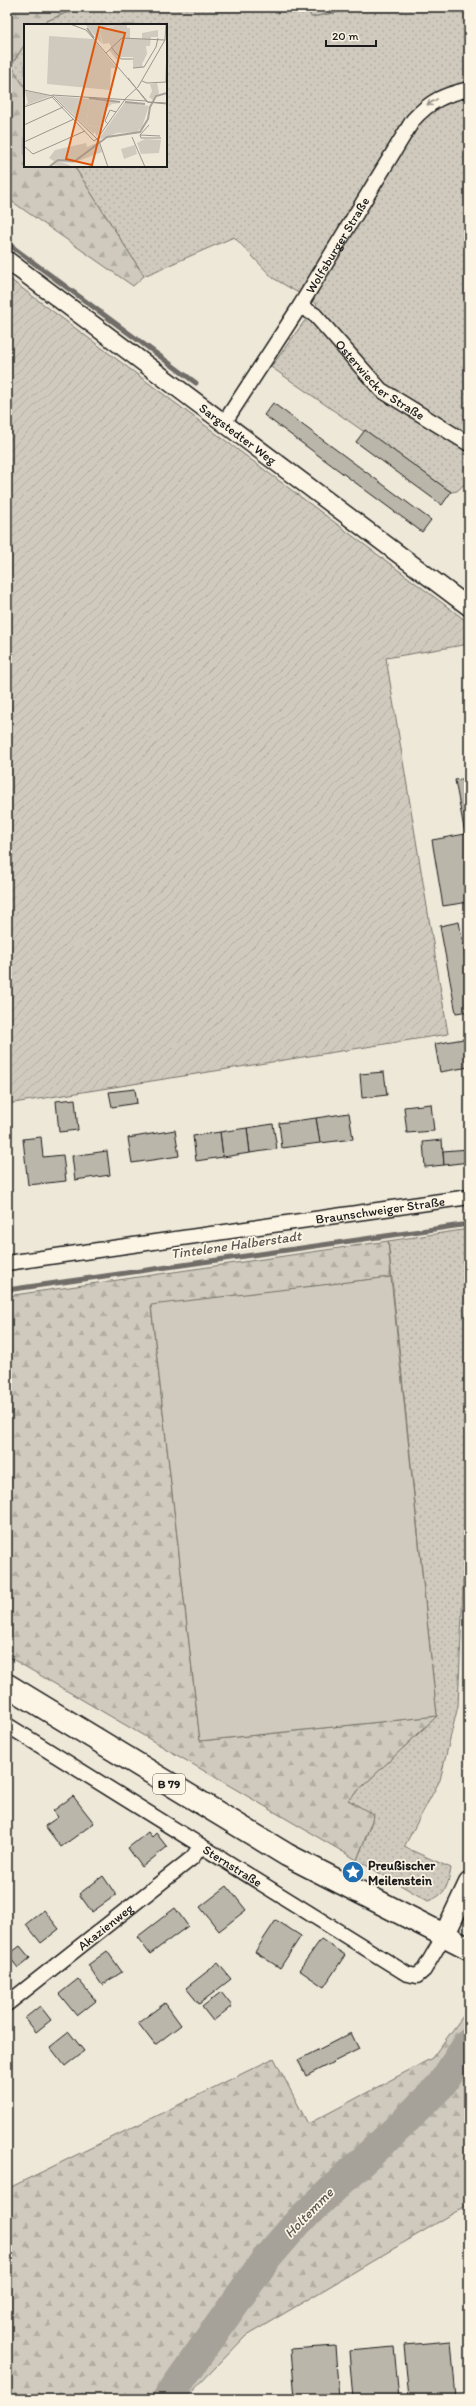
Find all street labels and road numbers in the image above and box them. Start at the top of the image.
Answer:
street label: Wolfsburger Straße [302,194,372,296]
street label: Osterwiecker Straße [333,336,428,423]
street label: Sargstedter Weg [197,400,280,468]
street label: Braunschweiger Straße [315,1193,446,1226]
road number: B 79 [153,1774,185,1794]
street label: Sternstraße [200,1841,265,1890]
street label: Akazienweg [74,1900,136,1953]

